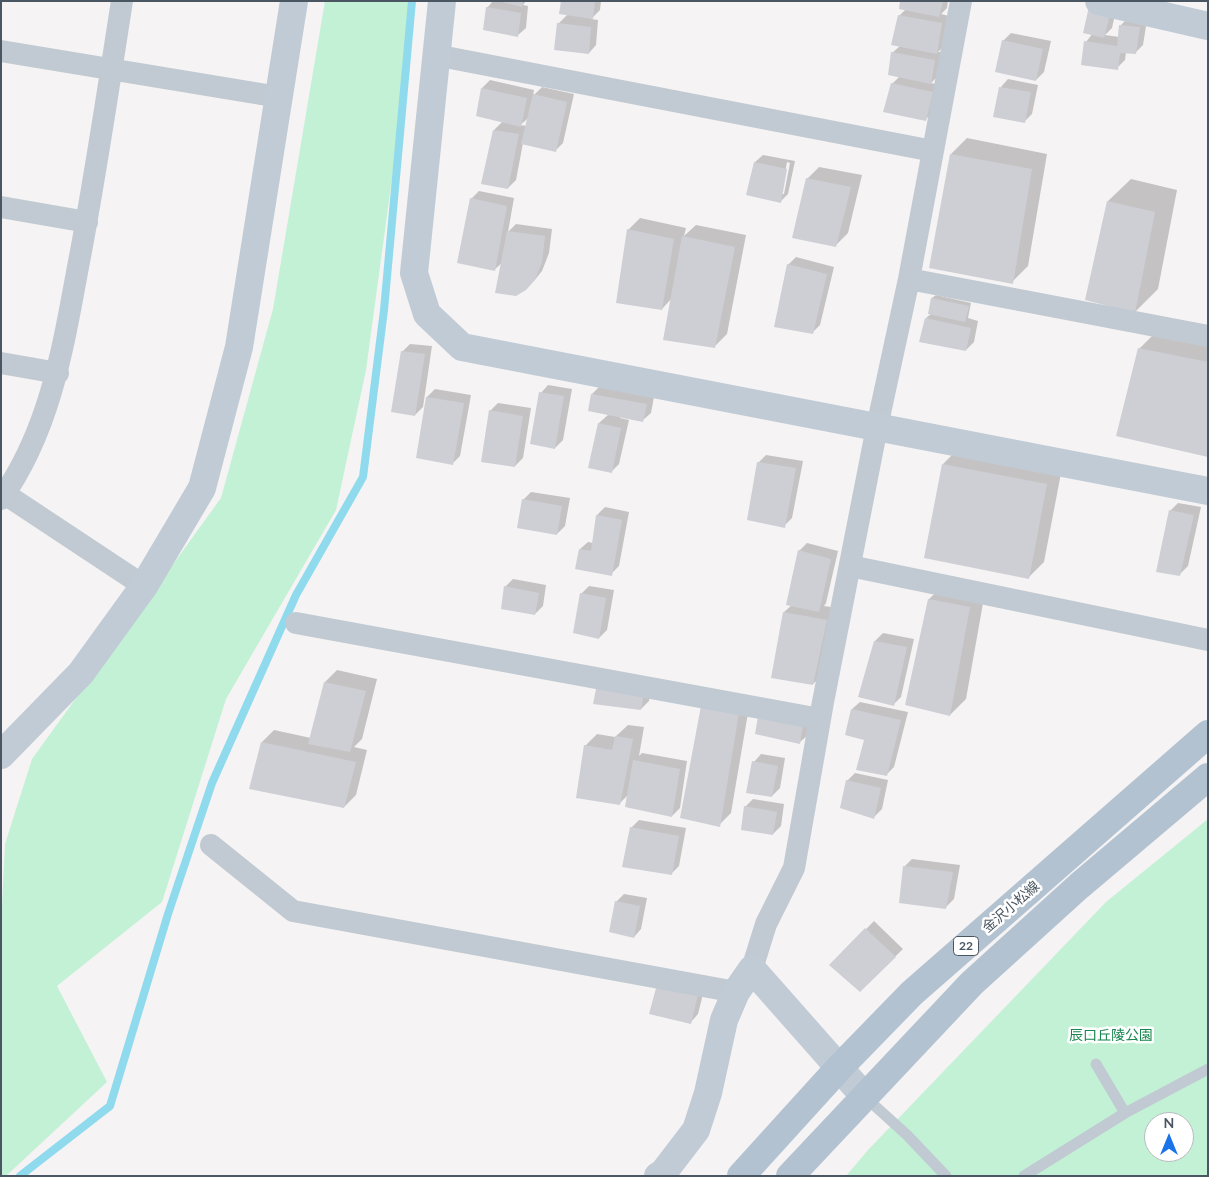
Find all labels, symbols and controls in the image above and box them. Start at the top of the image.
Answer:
street label: 金沢小松線 [979,878,1043,936]
road number: 22 [954,936,978,956]
park label: 辰口丘陵公園 [1069,1027,1153,1043]
north arrow [1144,1112,1194,1162]
text: N [1164,1114,1174,1131]

